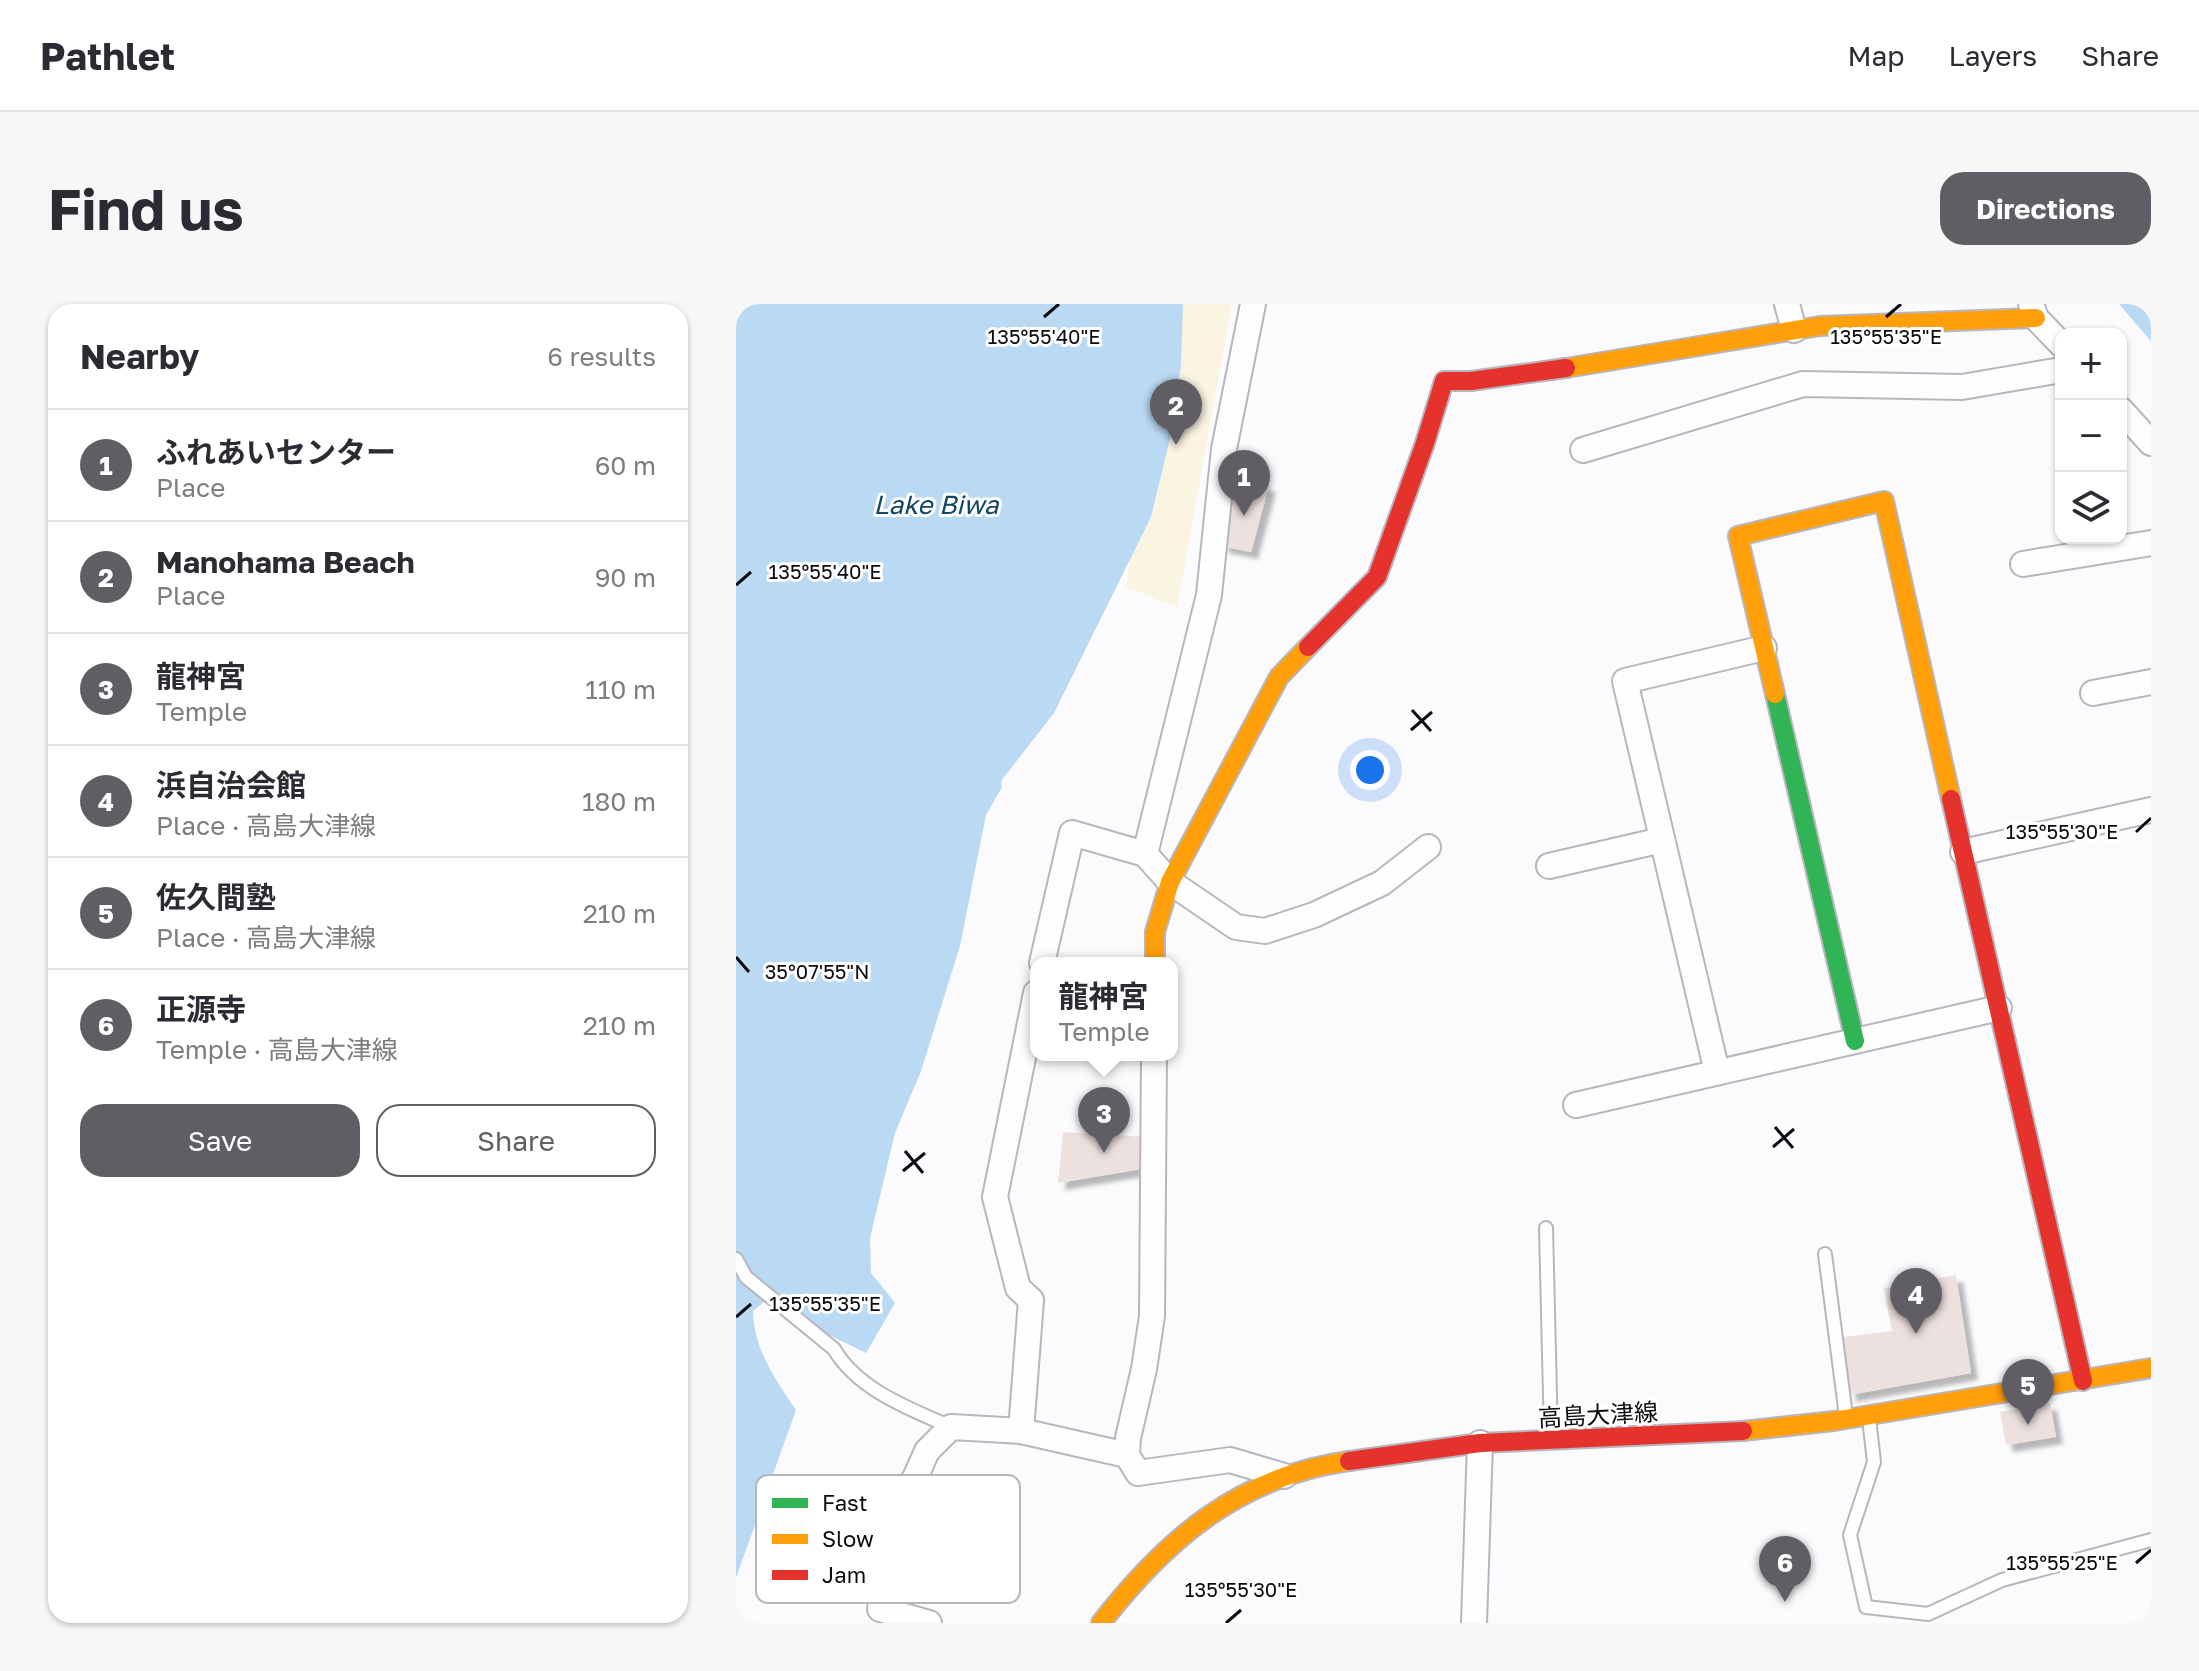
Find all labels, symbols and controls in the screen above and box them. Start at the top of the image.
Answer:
text: Pathlet [40,33,175,78]
text: Map [1847,39,1905,72]
text: Layers [1949,39,2037,72]
text: Share [2081,39,2159,72]
button: Directions [1940,172,2151,245]
text: Find us [48,175,244,242]
text: 135°55'40"E [988,324,1101,348]
text: 135°55'35"E [1830,324,1942,348]
map controls [2055,328,2127,544]
button: + [2055,328,2127,400]
text: Nearby [80,336,200,376]
text: 6 results [547,341,656,372]
pin: 2 [1150,379,1202,445]
button: − [2055,400,2127,472]
text: ふれあいセンター [156,434,396,470]
text: 1 [99,450,113,481]
text: 60 m [595,450,656,481]
pin: 1 [1218,450,1270,516]
text: Place [156,472,225,503]
button: layers [2055,472,2127,544]
water label: Lake Biwa [873,489,1000,520]
text: Manohama Beach [156,544,415,580]
text: 135°55'40"E [769,559,882,583]
text: 2 [98,562,114,593]
text: 90 m [595,562,656,593]
text: Place [156,580,225,611]
text: 龍神宮 [156,658,246,694]
text: 3 [98,674,114,705]
text: 110 m [585,674,656,705]
text: Temple [156,696,247,727]
your location [1350,750,1390,790]
text: 浜自治会館 [156,767,306,803]
text: 4 [98,786,114,817]
text: 180 m [582,786,656,817]
text: Place · 高島大津線 [156,810,376,841]
text: 135°55'30"E [2006,819,2118,843]
text: 佐久間塾 [156,879,276,915]
text: 5 [98,898,114,929]
text: 210 m [583,898,656,929]
text: Place · 高島大津線 [156,922,376,953]
popup [1030,957,1178,1061]
text: 35°07'55"N [765,959,869,983]
text: 龍神宮 [1058,978,1148,1014]
text: 正源寺 [156,991,246,1027]
text: 6 [98,1010,114,1041]
text: 210 m [583,1010,656,1041]
text: Temple [1058,1016,1150,1047]
text: Temple · 高島大津線 [156,1034,398,1065]
pin: 3 [1078,1087,1130,1153]
button: Save [80,1104,360,1177]
button: Share [376,1104,656,1177]
pin: 4 [1890,1268,1942,1334]
text: 135°55'35"E [769,1291,881,1315]
pin: 5 [2002,1359,2054,1425]
street label: 高島大津線 [1537,1396,1659,1432]
legend [756,1475,1020,1603]
text: Fast [822,1489,868,1516]
text: Slow [822,1525,874,1552]
pin: 6 [1759,1536,1811,1602]
text: 135°55'25"E [2006,1550,2118,1574]
text: Jam [822,1561,866,1588]
text: 135°55'30"E [1185,1577,1297,1601]

